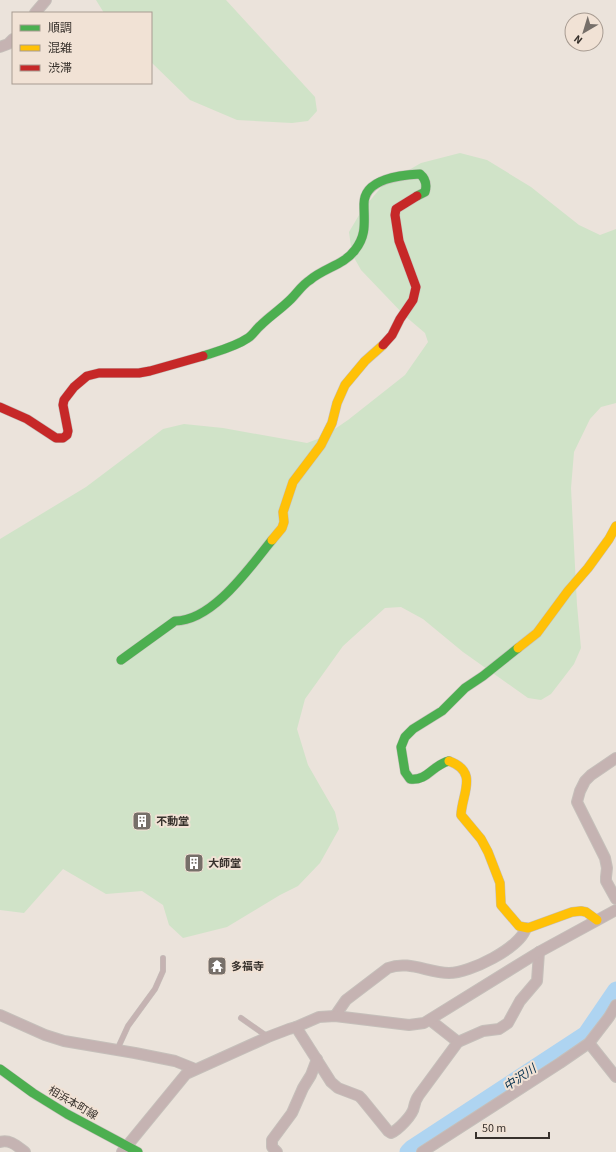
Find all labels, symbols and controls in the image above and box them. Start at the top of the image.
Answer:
legend [12,12,152,84]
north arrow [564,12,604,52]
text: 順調 [48,20,72,37]
text: N [571,31,586,48]
text: 混雑 [48,40,72,57]
text: 渋滞 [48,60,72,77]
building icon: 不動堂 [131,810,153,832]
place label: 不動堂 [156,814,189,829]
building icon: 大師堂 [183,852,205,874]
place label: 大師堂 [208,856,241,871]
temple icon: 多福寺 [206,955,228,977]
place label: 多福寺 [231,959,264,974]
water label: 中沢川 [500,1060,541,1095]
street label: 相浜本町線 [45,1083,101,1123]
scale bar [476,1114,549,1140]
text: 50 m [482,1120,506,1137]

